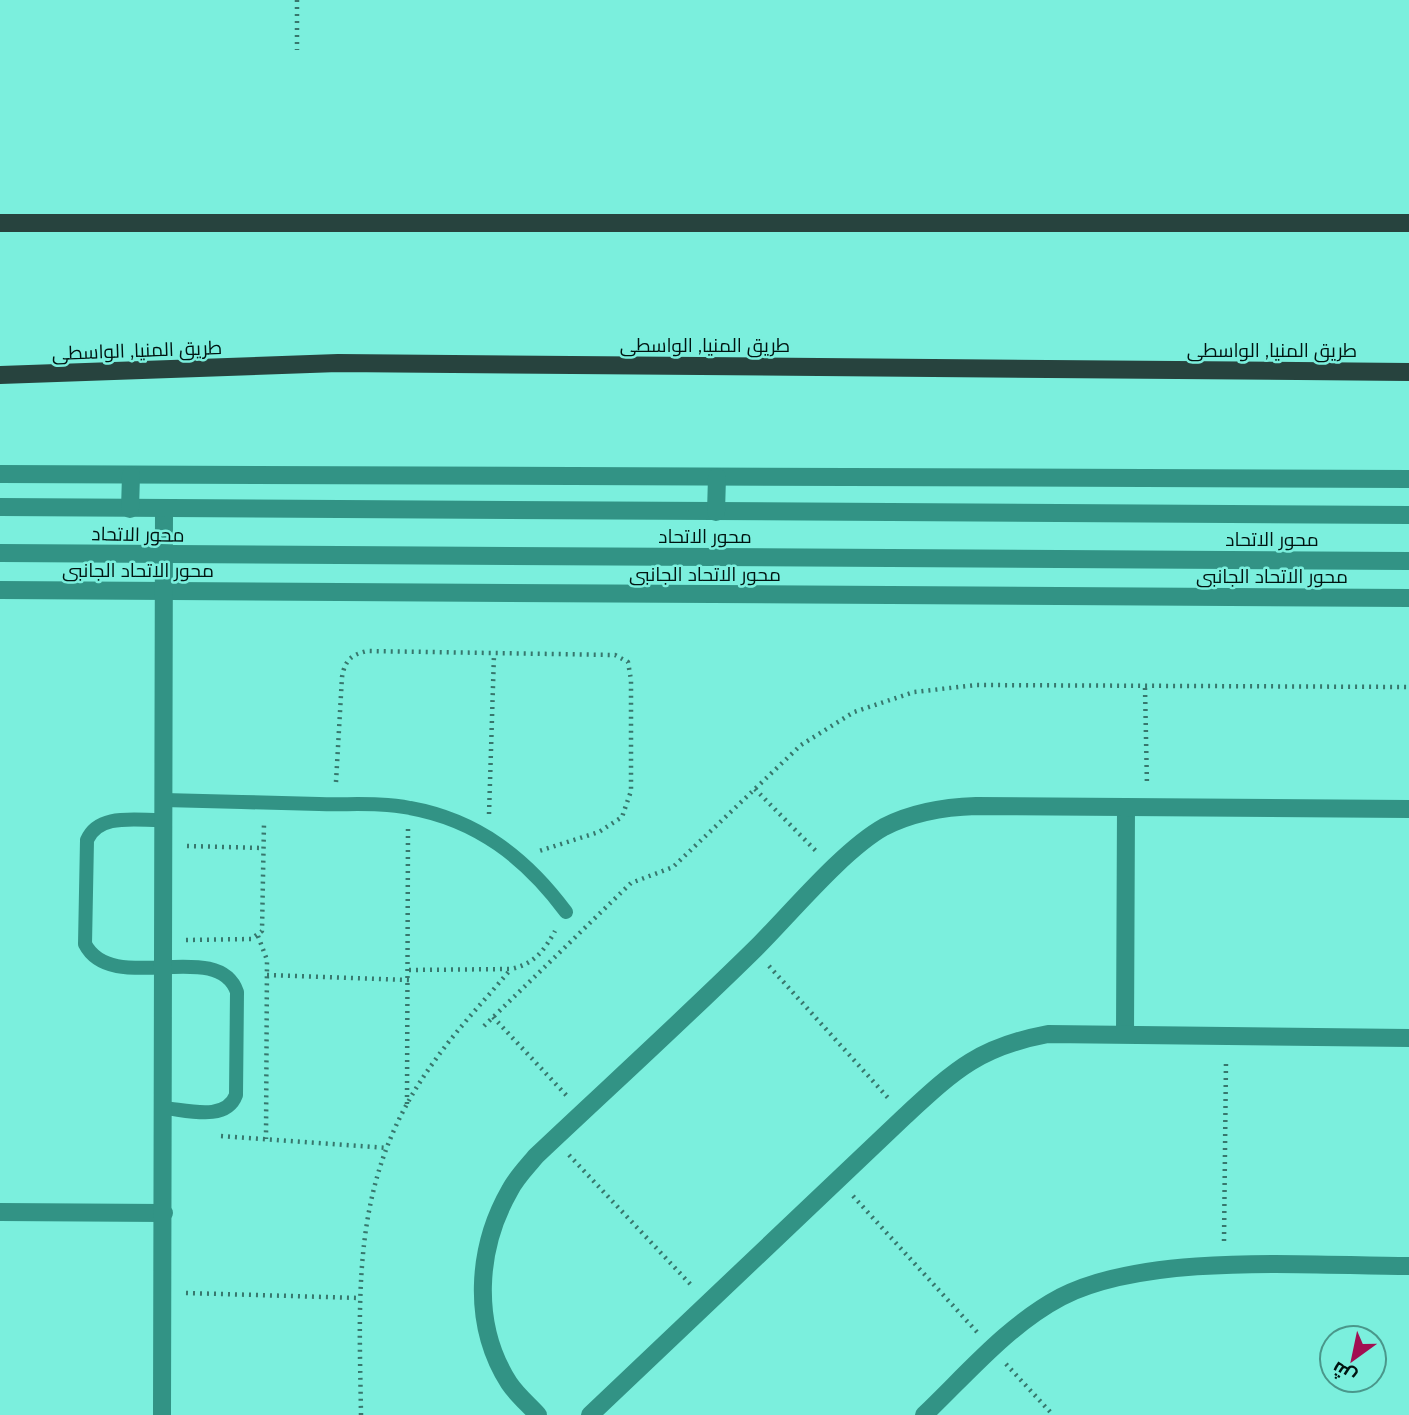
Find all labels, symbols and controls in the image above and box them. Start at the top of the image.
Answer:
street label: طريق المنيا, الواسطى [620,334,790,358]
street label: طريق المنيا, الواسطى [51,336,223,366]
street label: طريق المنيا, الواسطى [1187,339,1357,363]
street label: محور الاتحاد [91,522,185,547]
street label: محور الاتحاد [658,525,752,548]
street label: محور الاتحاد [1225,528,1319,551]
street label: محور الاتحاد الجانبى [62,559,214,582]
street label: محور الاتحاد الجانبى [629,563,781,586]
street label: محور الاتحاد الجانبى [1196,565,1348,588]
north arrow [1318,1324,1388,1394]
text: ش [1328,1357,1361,1389]

